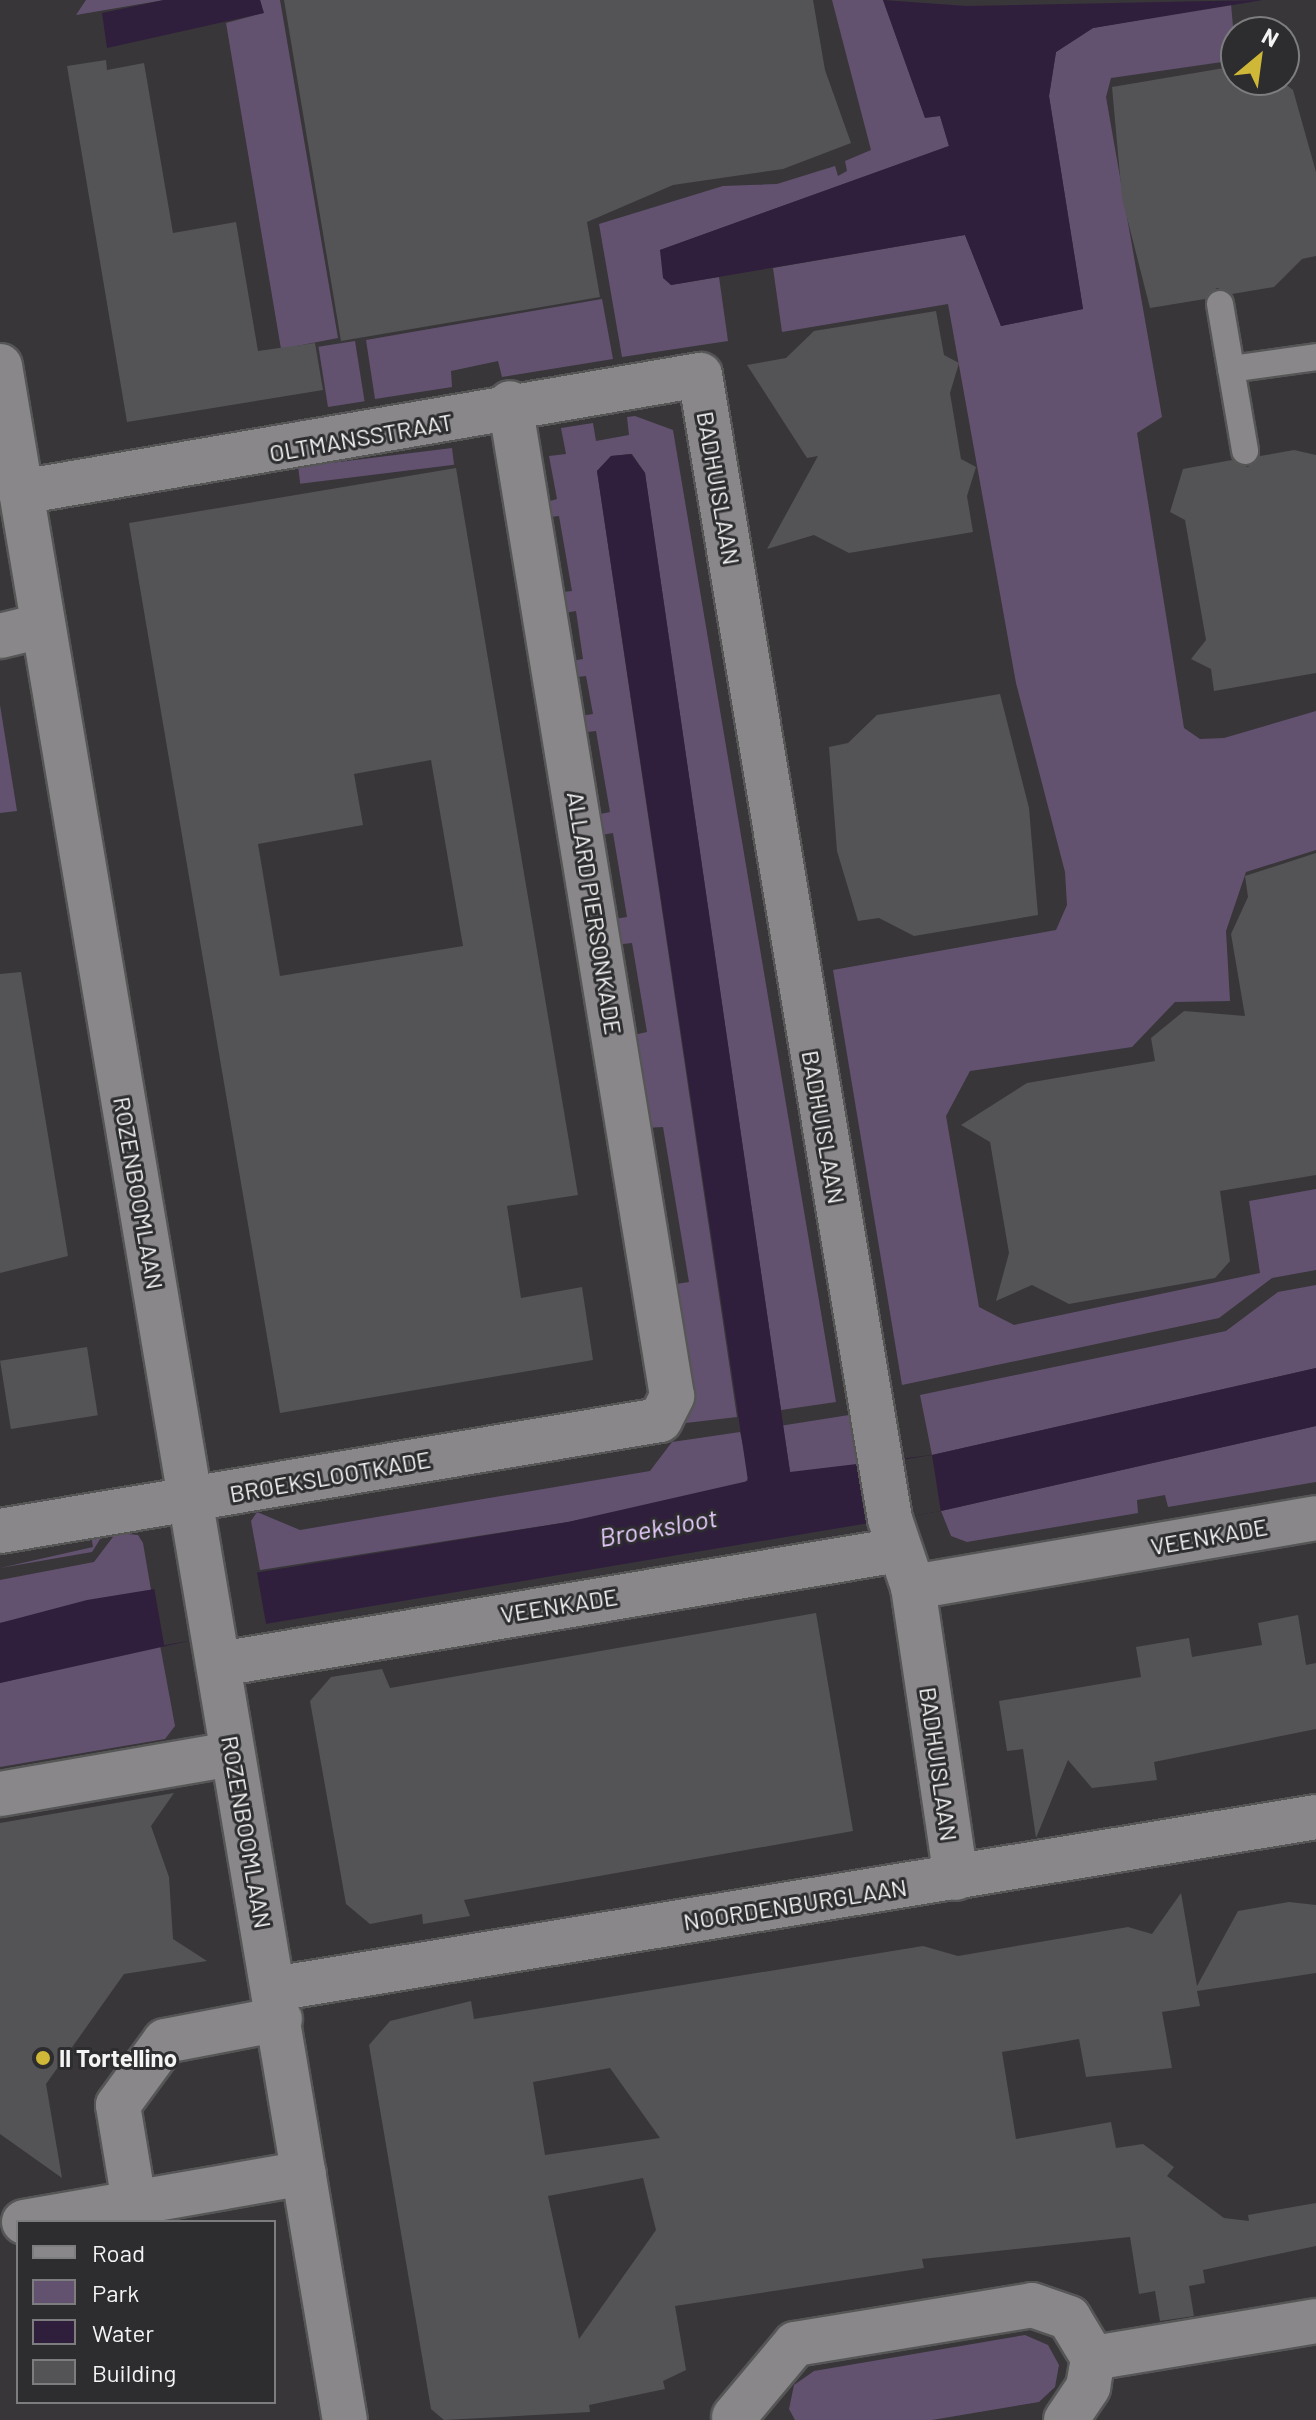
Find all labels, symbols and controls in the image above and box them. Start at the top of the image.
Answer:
north arrow [1220,16,1300,96]
text: N [1258,22,1283,52]
street label: OLTMANSSTRAAT [267,407,455,467]
street label: BADHUISLAAN [691,409,747,567]
street label: ALLARD PIERSONKADE [562,789,628,1037]
street label: BADHUISLAAN [796,1048,852,1206]
street label: ROZENBOOMLAAN [108,1094,170,1292]
street label: BROEKSLOOTKADE [227,1444,433,1508]
water label: Broeksloot [597,1501,719,1553]
street label: VEENKADE [1148,1512,1270,1560]
street label: VEENKADE [498,1582,620,1628]
street label: BADHUISLAAN [914,1685,964,1843]
street label: ROZENBOOMLAAN [216,1733,278,1931]
street label: NOORDENBURGLAAN [681,1872,909,1936]
place label: Il Tortellino [59,2044,177,2072]
marker: Il Tortellino [34,2049,52,2067]
legend [16,2220,276,2404]
text: Road [92,2238,145,2267]
text: Park [92,2278,139,2307]
text: Water [92,2318,154,2347]
text: Building [92,2358,176,2387]

